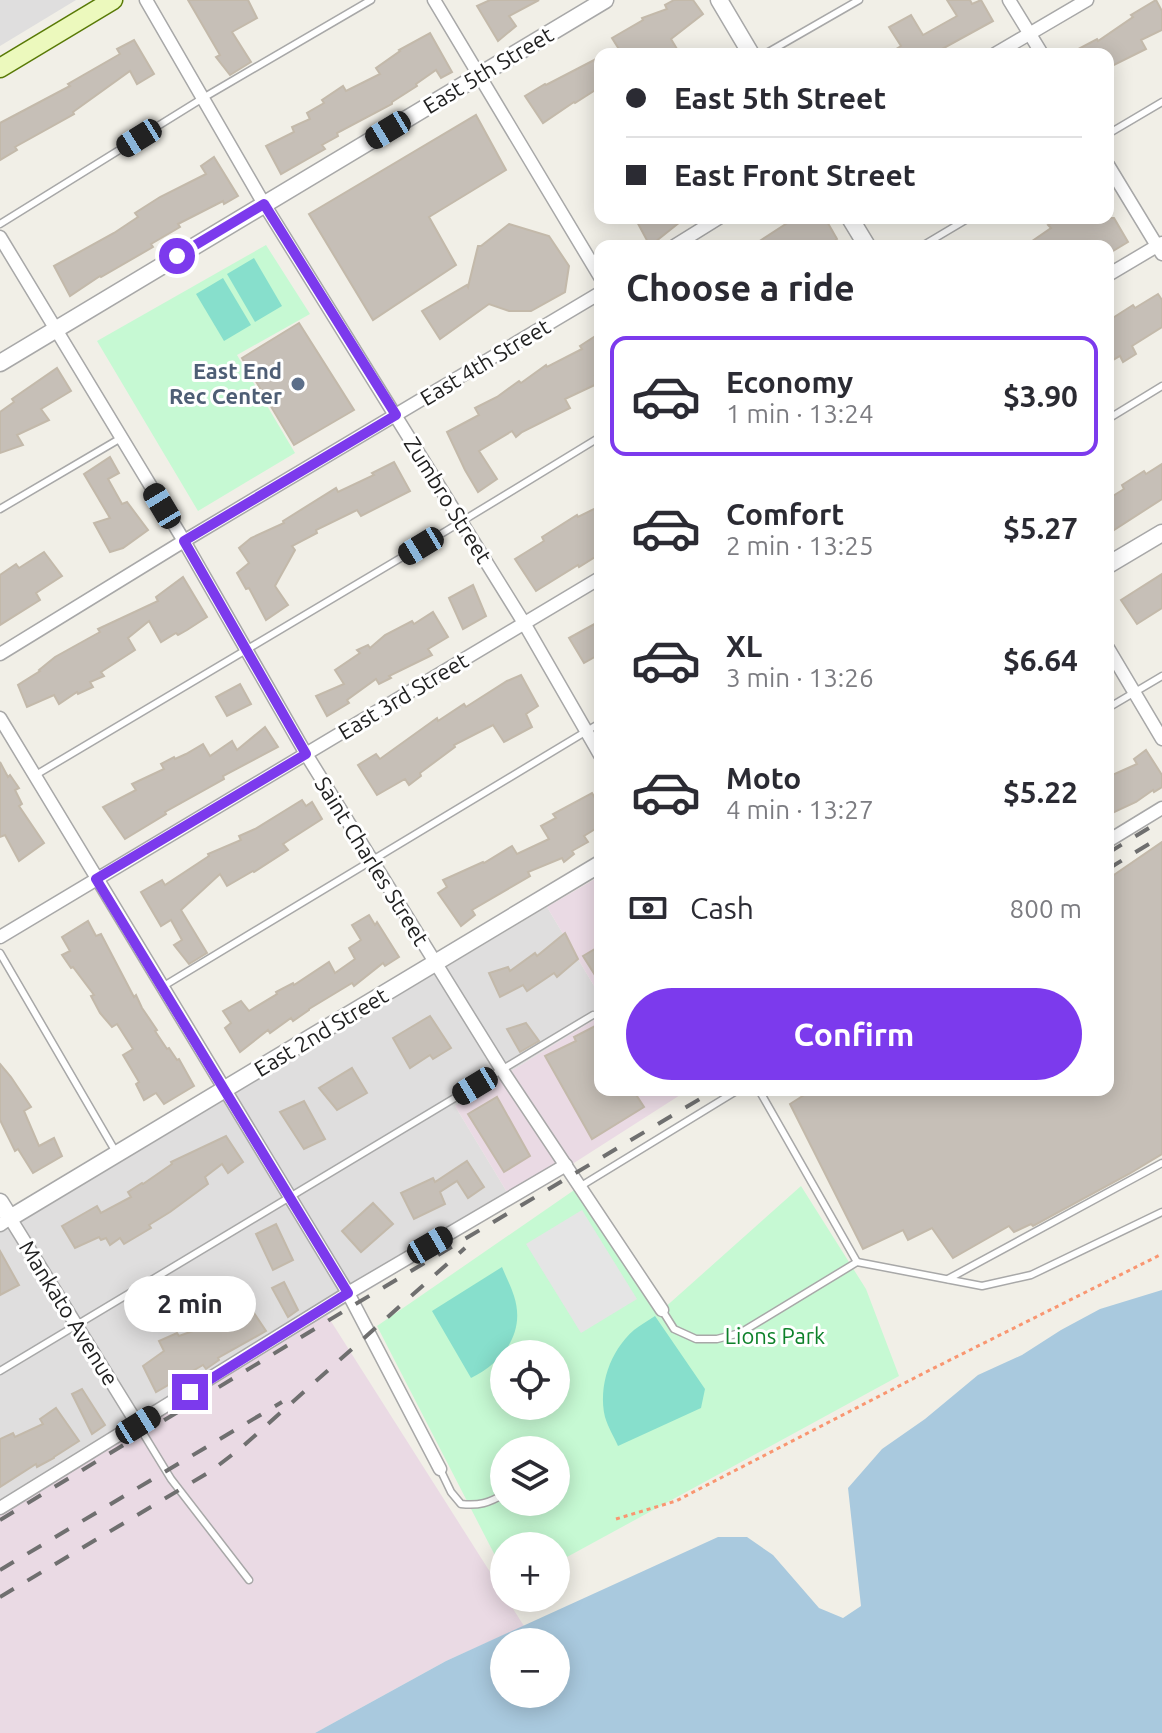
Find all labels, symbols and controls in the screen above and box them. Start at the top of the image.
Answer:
street label: East 5th Street [418,21,557,118]
text: East 5th Street [674,81,886,115]
car [361,107,415,153]
car [112,115,166,161]
text: East Front Street [674,158,916,192]
route start [159,238,195,274]
text: Choose a ride [626,267,855,308]
street label: East 4th Street [415,313,554,410]
place label: East End Rec Center [169,358,282,408]
icon: car [630,360,702,432]
text: Economy [726,365,853,399]
marker: East End Rec Center [289,375,307,393]
text: $3.90 [1003,379,1078,413]
text: 1 min · 13:24 [726,399,874,428]
street label: Zumbro Street [400,432,497,568]
car [139,479,185,533]
icon: car [630,492,702,564]
text: Comfort [726,497,844,531]
text: $5.27 [1003,511,1078,545]
car [394,523,448,569]
text: 2 min · 13:25 [726,531,874,560]
icon: car [630,624,702,696]
text: XL [726,629,762,663]
text: $6.64 [1003,643,1078,677]
street label: East 3rd Street [333,647,472,744]
text: 3 min · 13:26 [726,663,874,692]
icon: car [630,756,702,828]
text: Moto [726,761,801,795]
street label: Saint Charles Street [310,772,435,950]
text: $5.22 [1003,775,1078,809]
text: 4 min · 13:27 [726,795,874,824]
icon: cash [626,886,670,930]
text: Cash [690,891,754,925]
text: 800 m [1010,894,1082,923]
street label: East 2nd Street [250,982,392,1081]
button: Confirm [626,988,1082,1080]
car [448,1063,502,1109]
car [403,1223,457,1267]
street label: Mankato Avenue [15,1236,124,1390]
callout: 2 min [124,1276,256,1332]
text: 2 min [157,1289,223,1318]
park label: Lions Park [725,1323,825,1348]
map controls [490,1340,570,1708]
button: locate [490,1340,570,1420]
route end [172,1374,208,1410]
car [111,1402,165,1448]
button: layers [490,1436,570,1516]
button: + [490,1532,570,1612]
button: − [490,1628,570,1708]

